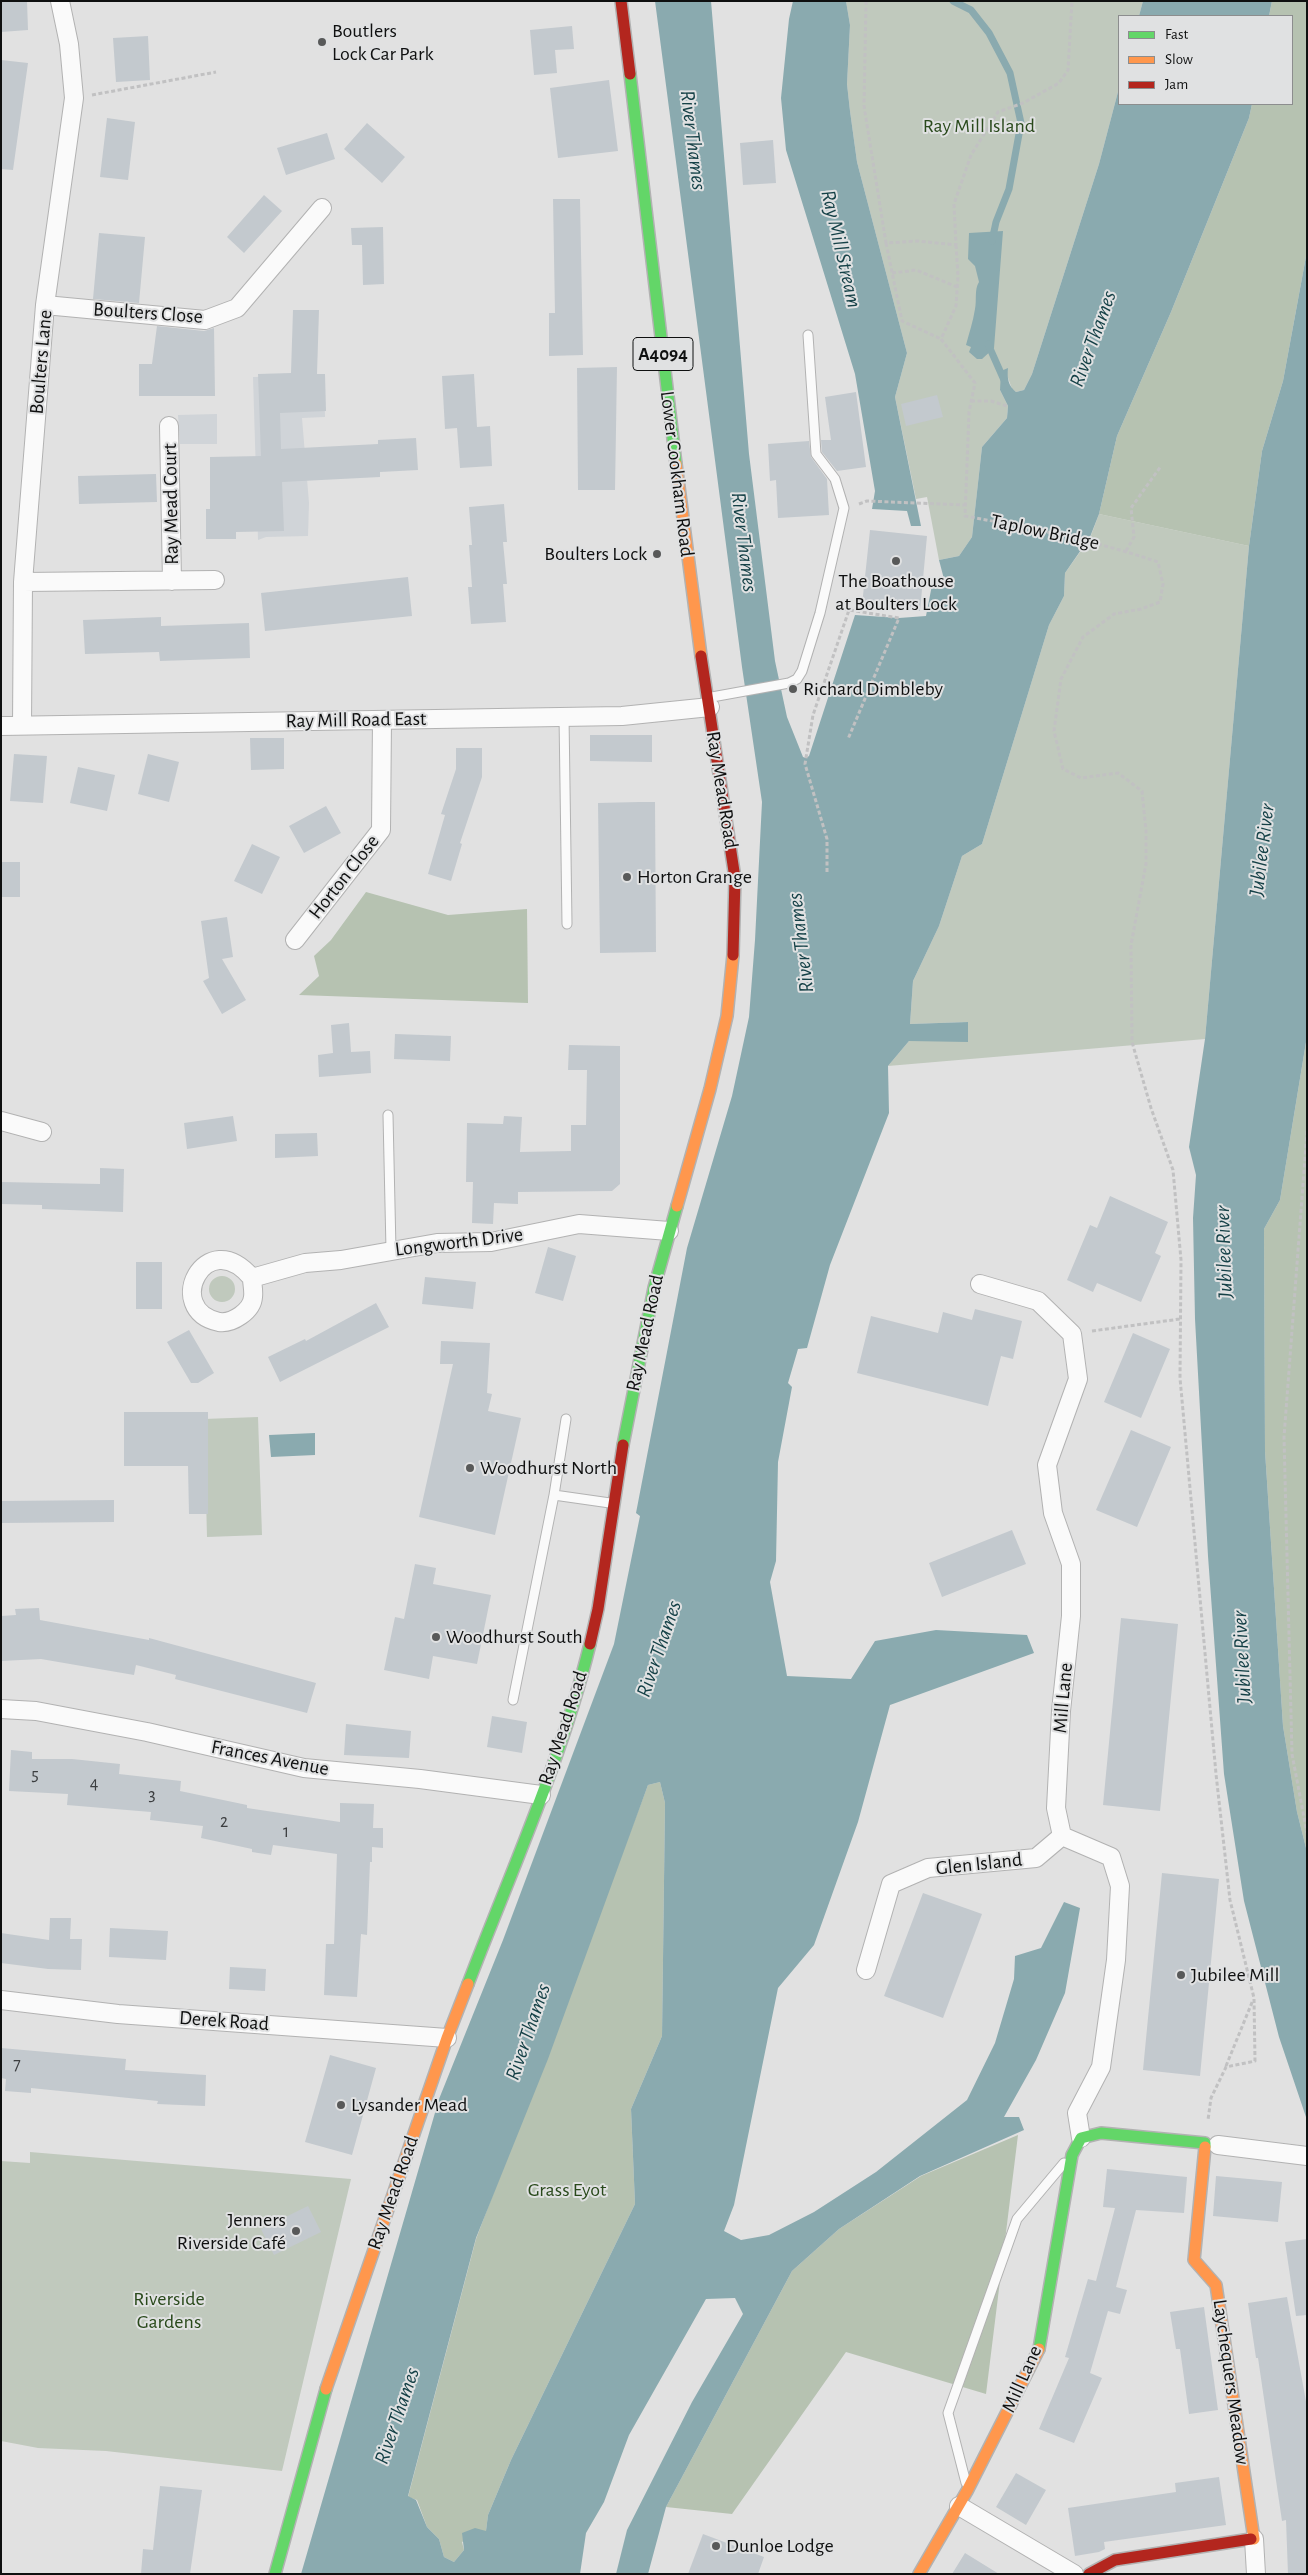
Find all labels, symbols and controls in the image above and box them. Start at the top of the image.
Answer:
legend [1118,15,1293,105]
place label: Boutlers Lock Car Park [332,19,434,66]
text: Fast [1165,27,1188,42]
marker: Boutlers Lock Car Park [316,36,328,48]
text: Slow [1165,52,1193,67]
text: Jam [1165,77,1188,92]
water label: River Thames [674,89,712,191]
park label: Ray Mill Island [923,114,1035,138]
water label: Ray Mill Stream [815,188,867,310]
water label: River Thames [1064,288,1122,390]
street label: Boulters Close [92,297,204,329]
street label: Boulters Lane [24,309,58,415]
road number: A4094 [633,338,693,370]
street label: Lower Cookham Road [655,390,699,558]
street label: Ray Mead Court [158,443,184,565]
water label: River Thames [725,491,763,593]
street label: Taplow Bridge [989,509,1101,555]
place label: Boulters Lock [544,542,647,566]
marker: Boulters Lock [651,548,663,560]
marker: The Boathouse at Boulters Lock [890,555,902,567]
place label: The Boathouse at Boulters Lock [835,569,957,616]
place label: Richard Dimbleby [803,677,943,701]
marker: Richard Dimbleby [787,683,799,695]
street label: Ray Mill Road East [285,707,427,733]
street label: Ray Mead Road [701,729,743,851]
water label: Jubilee River [1244,803,1280,897]
street label: Horton Close [304,830,384,924]
place label: Horton Grange [637,865,752,889]
marker: Horton Grange [621,871,633,883]
water label: River Thames [782,892,820,994]
water label: Jubilee River [1210,1205,1238,1299]
street label: Longworth Drive [394,1222,524,1262]
street label: Ray Mead Road [621,1272,669,1394]
place label: Woodhurst North [480,1456,617,1480]
marker: Woodhurst North [464,1462,476,1474]
water label: River Thames [631,1598,687,1700]
water label: Jubilee River [1227,1610,1257,1704]
place label: Woodhurst South [446,1625,583,1649]
marker: Woodhurst South [430,1631,442,1643]
street label: Mill Lane [1048,1662,1078,1734]
street label: Ray Mead Road [533,1668,593,1788]
street label: Frances Avenue [209,1735,331,1781]
house number: 5 [31,1764,39,1786]
house number: 4 [90,1773,98,1795]
house number: 3 [148,1784,156,1806]
house number: 2 [220,1811,228,1833]
house number: 1 [283,1821,289,1843]
street label: Glen Island [935,1848,1023,1880]
place label: Jubilee Mill [1191,1963,1279,1987]
marker: Jubilee Mill [1175,1969,1187,1981]
water label: River Thames [500,1981,556,2083]
street label: Derek Road [178,2006,270,2036]
house number: 7 [13,2054,21,2076]
place label: Lysander Mead [351,2093,468,2117]
marker: Lysander Mead [335,2099,347,2111]
street label: Ray Mead Road [362,2133,424,2253]
park label: Grass Eyot [528,2178,606,2202]
place label: Jenners Riverside Café [177,2208,286,2255]
marker: Jenners Riverside Café [290,2225,302,2237]
park label: Riverside Gardens [133,2287,205,2334]
street label: Laychequers Meadow [1208,2298,1254,2466]
street label: Mill Lane [997,2342,1047,2416]
water label: River Thames [369,2365,425,2467]
place label: Dunloe Lodge [726,2534,834,2558]
marker: Dunloe Lodge [710,2540,722,2552]

